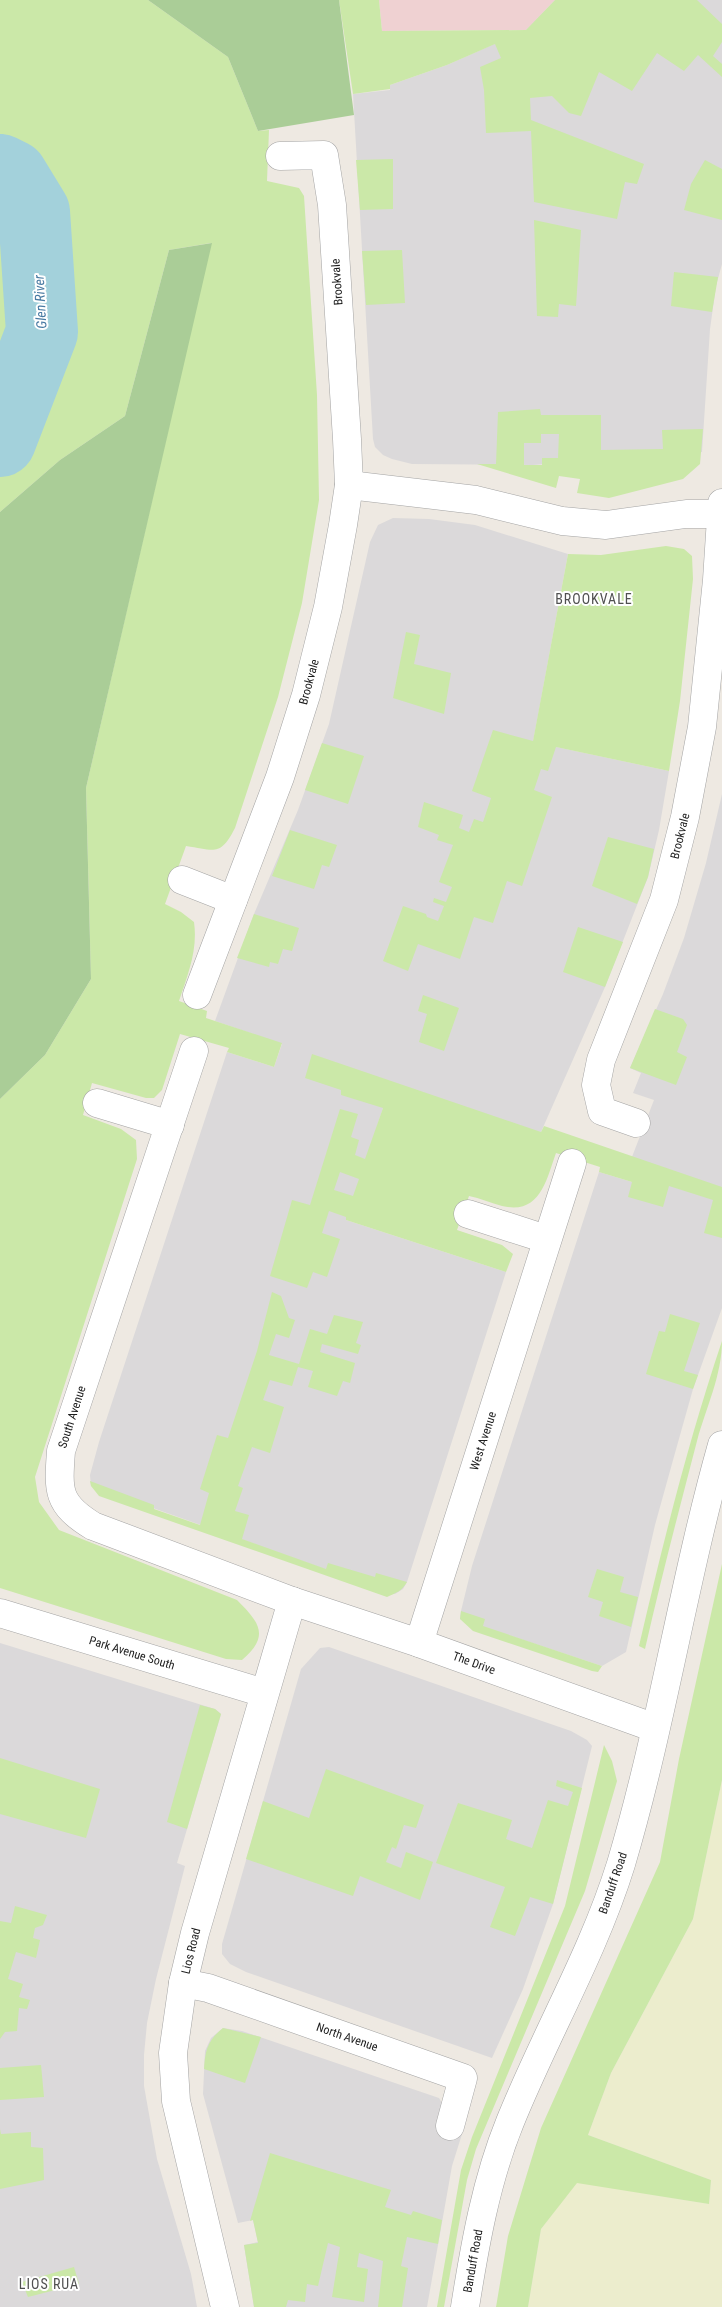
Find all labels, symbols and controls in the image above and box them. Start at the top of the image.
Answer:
street label: Brookvale [328,258,346,306]
water label: Glen River [31,274,49,329]
district label: BROOKVALE [555,591,633,607]
street label: Brookvale [296,657,322,706]
street label: Brookvale [668,811,693,860]
street label: South Avenue [55,1384,89,1450]
street label: West Avenue [467,1410,499,1472]
street label: Park Avenue South [87,1633,177,1673]
street label: The Drive [451,1649,498,1677]
street label: Banduff Road [596,1850,630,1916]
street label: Lios Road [179,1927,203,1975]
street label: North Avenue [314,2020,380,2054]
street label: Banduff Road [461,2228,485,2294]
district label: LIOS RUA [19,2276,79,2292]

